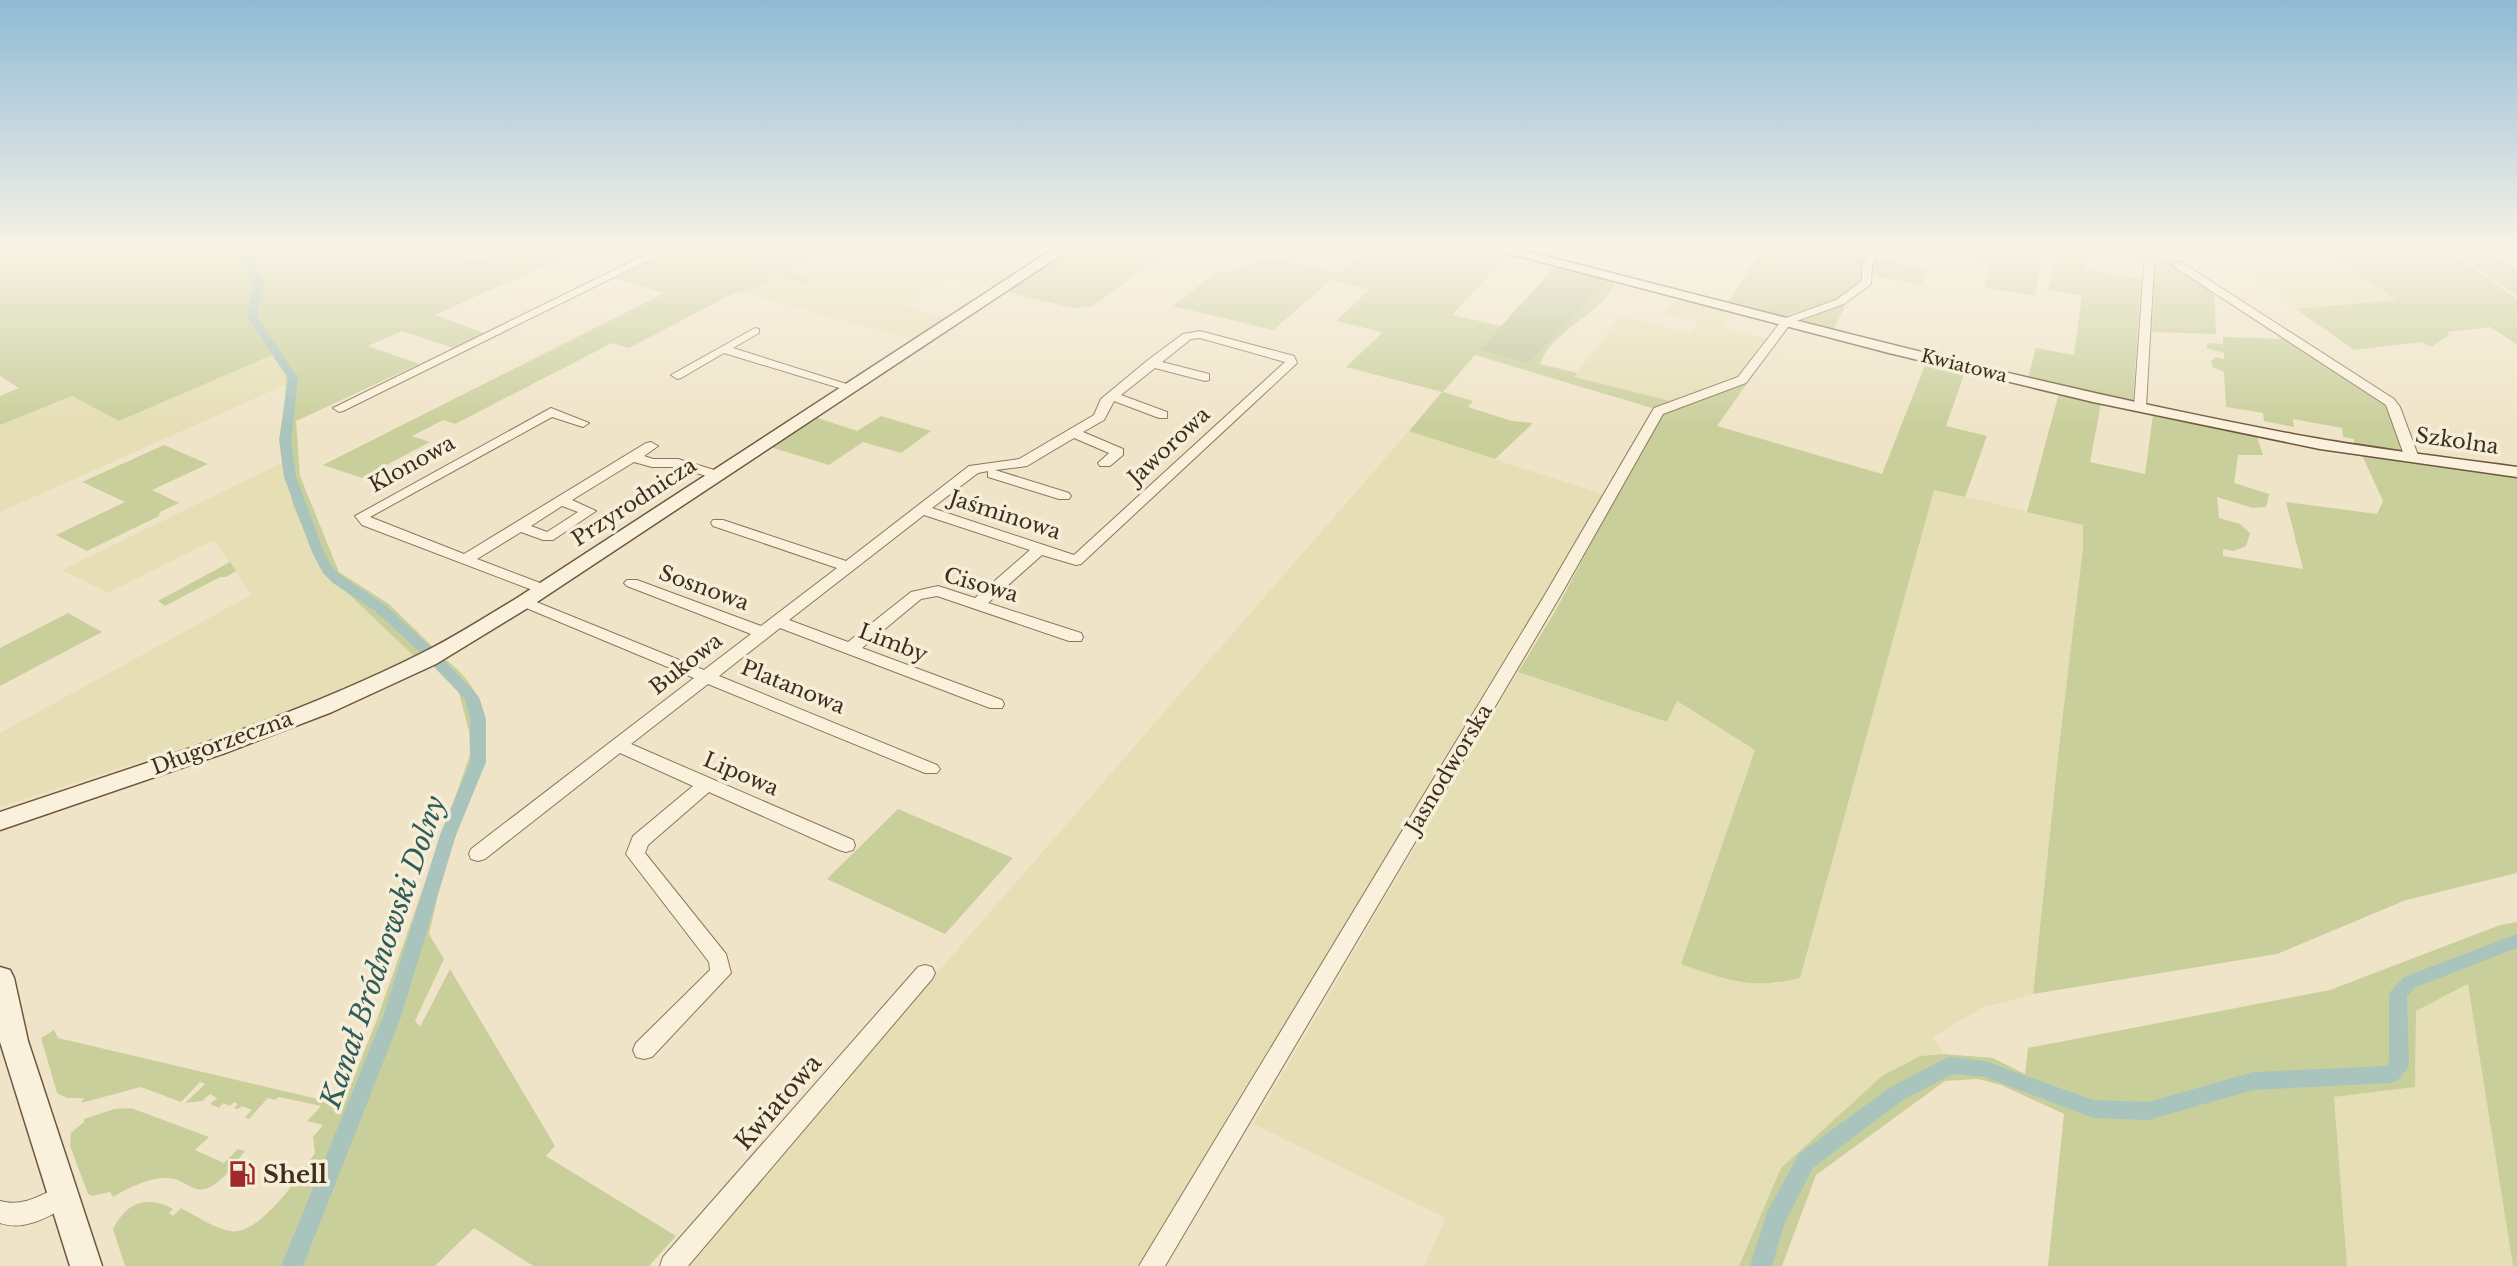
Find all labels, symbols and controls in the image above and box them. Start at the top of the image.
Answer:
street label: Kwiatowa [1919,345,2009,387]
street label: Jaworowa [1120,401,1216,493]
street label: Szkolna [2414,422,2501,460]
street label: Klonowa [365,430,460,498]
street label: Przyrodnicza [567,452,702,552]
street label: Jaśminowa [943,484,1064,545]
street label: Sosnowa [655,560,753,616]
street label: Cisowa [941,562,1022,608]
street label: Limby [855,618,932,668]
street label: Bukowa [645,627,728,700]
street label: Platanowa [737,654,849,720]
street label: Jasnodworska [1399,699,1498,841]
street label: Długorzeczna [148,705,296,781]
street label: Lipowa [699,747,783,802]
water label: Kanał Bródnowski Dolny [313,791,453,1114]
street label: Kwiatowa [729,1048,828,1156]
fuel station icon: Shell [227,1159,257,1189]
place label: Shell [263,1160,328,1189]

